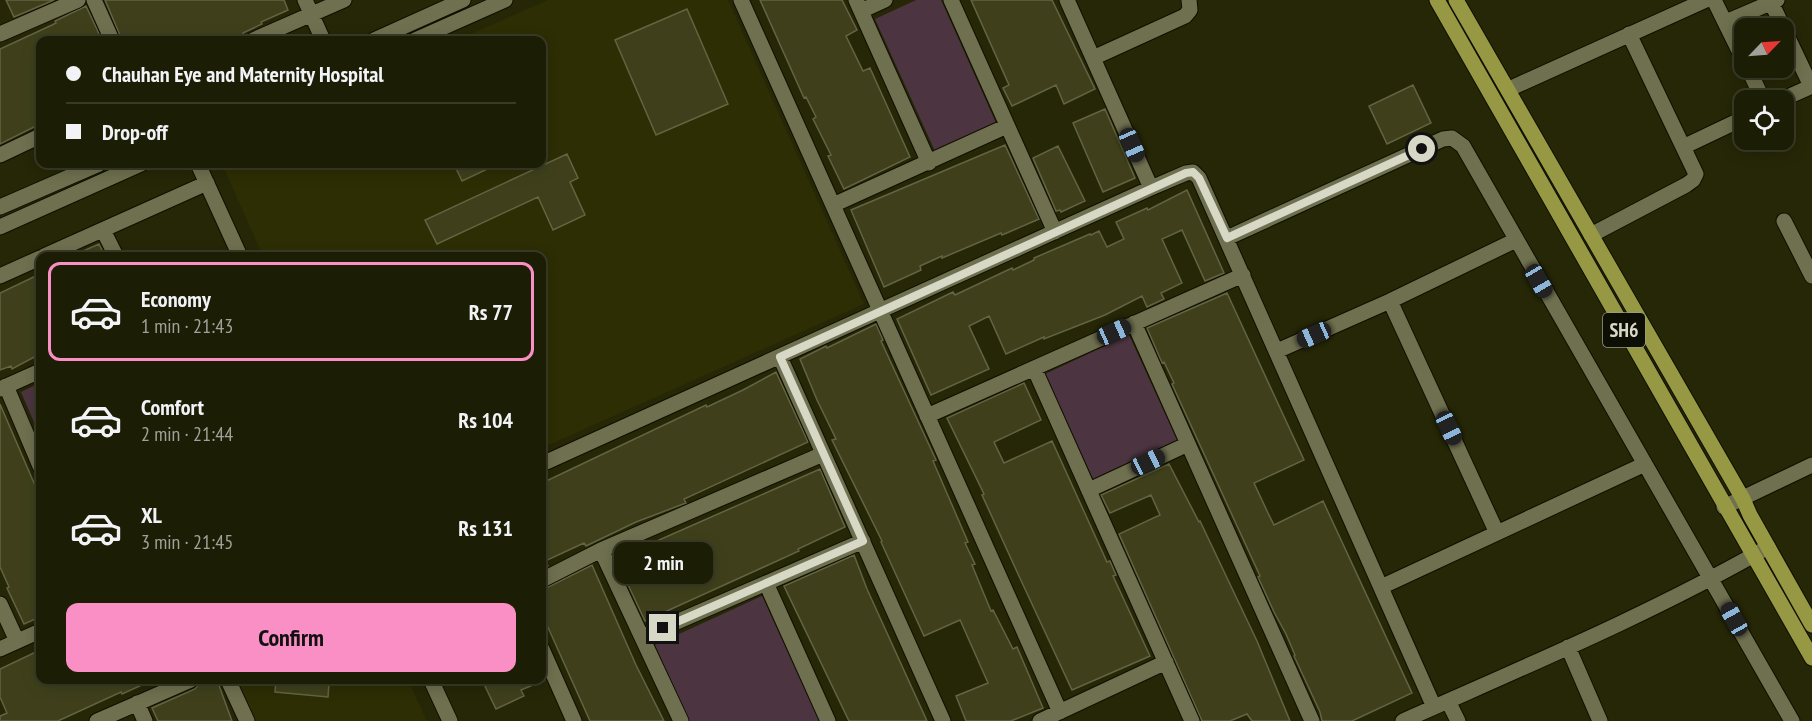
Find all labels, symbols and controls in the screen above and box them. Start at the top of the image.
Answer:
north arrow [1734,18,1794,78]
map controls [1734,18,1794,150]
text: Chauhan Eye and Maternity Hospital [102,60,384,88]
button: locate [1734,90,1794,150]
text: Drop-off [102,118,168,146]
car [1116,125,1148,165]
route start [1408,135,1435,162]
car [1522,261,1556,301]
icon: car [69,285,123,339]
text: Economy [141,285,211,313]
text: Rs 77 [469,298,513,326]
text: 1 min · 21:43 [141,313,233,339]
road number: SH6 [1603,313,1645,347]
car [1094,316,1134,348]
car [1294,319,1334,351]
icon: car [69,393,123,447]
text: Comfort [141,393,204,421]
text: Rs 104 [458,406,513,434]
car [1433,408,1465,448]
text: 2 min · 21:44 [141,421,233,447]
car [1128,446,1168,478]
icon: car [69,501,123,555]
text: XL [141,501,162,529]
text: Rs 131 [458,514,513,542]
text: 3 min · 21:45 [141,529,233,555]
callout: 2 min [614,541,712,583]
text: 2 min [643,550,684,576]
car [1717,599,1751,639]
button: Confirm [66,603,516,672]
route end [649,614,676,641]

